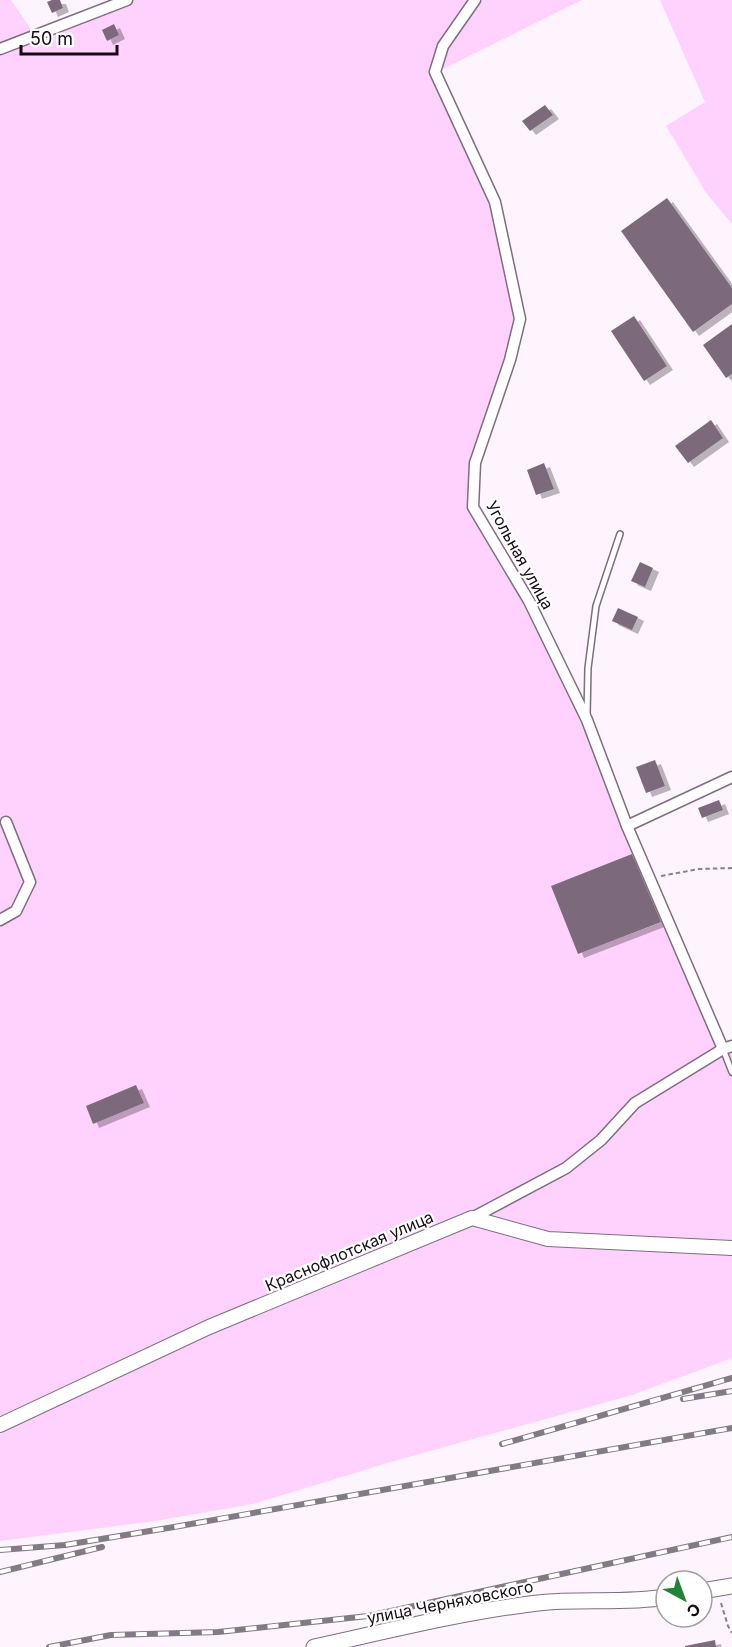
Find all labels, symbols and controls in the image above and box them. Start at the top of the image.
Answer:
scale bar [21,18,117,56]
text: 50 m [30,28,73,49]
street label: Угольная улица [482,497,558,613]
street label: Краснофлотская улица [262,1207,436,1295]
north arrow [654,1569,714,1629]
street label: улица Черняховского [365,1576,535,1628]
text: С [683,1599,705,1622]

